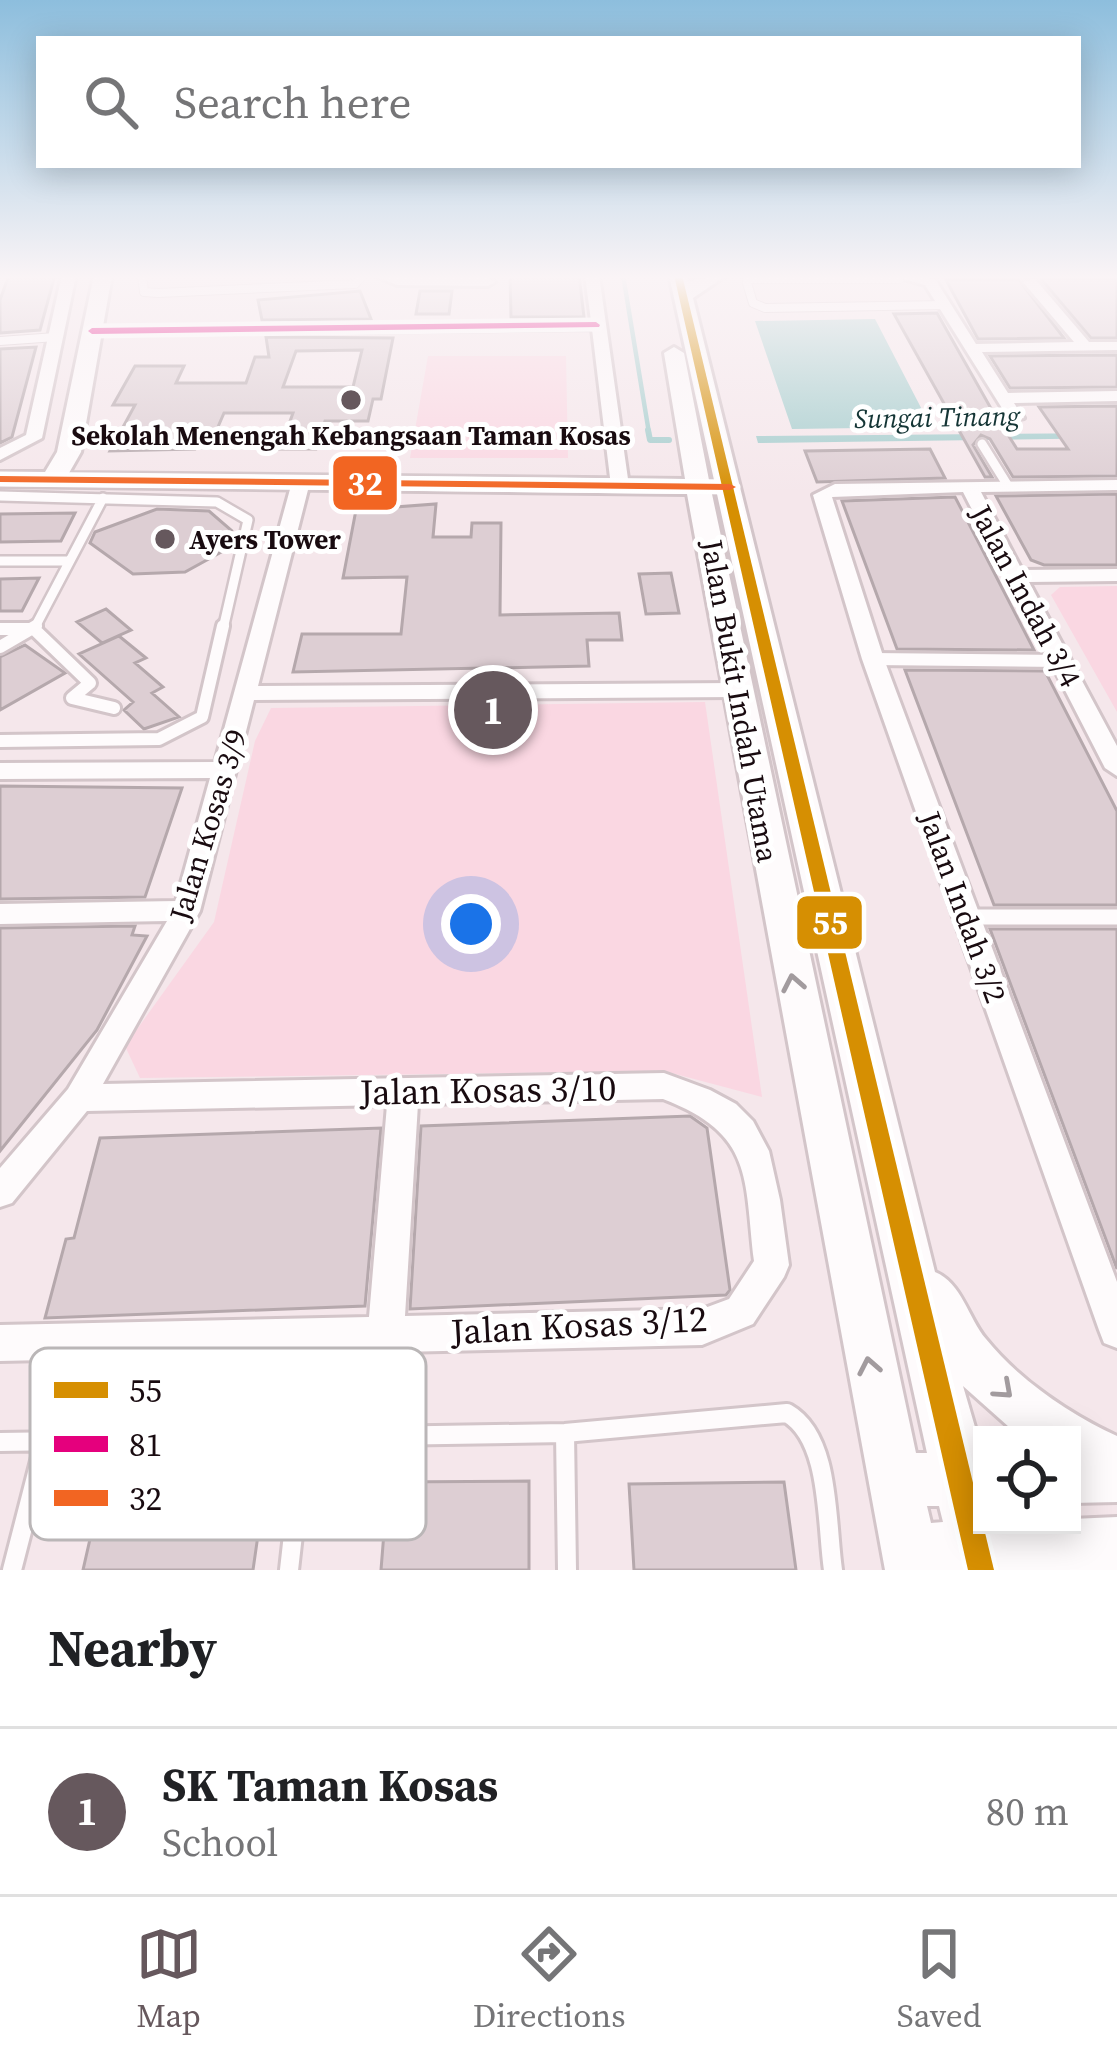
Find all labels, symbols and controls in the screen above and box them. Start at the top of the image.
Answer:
search box [36,36,1081,168]
icon: search [78,69,144,135]
text: Search here [174,71,411,133]
marker: Sekolah Menengah Kebangsaan Taman Kosas [338,387,364,413]
water label: Sungai Tinang [854,397,1021,437]
place label: Sekolah Menengah Kebangsaan Taman Kosas [71,417,631,454]
line badge: 32 [331,454,399,512]
text: 32 [347,461,383,506]
street label: Jalan Indah 3/4 [960,497,1091,694]
place label: Ayers Tower [189,521,341,558]
marker: Ayers Tower [152,526,178,552]
street label: Jalan Bukit Indah Utama [691,535,789,866]
pin: 1 [454,665,532,755]
street label: Jalan Kosas 3/9 [159,724,257,927]
street label: Jalan Indah 3/2 [909,805,1017,1008]
your location [441,894,501,954]
line badge: 55 [795,894,864,951]
text: 55 [812,900,848,945]
one-way arrow [781,974,807,994]
street label: Jalan Kosas 3/10 [358,1063,617,1117]
street label: Jalan Kosas 3/12 [449,1294,708,1356]
legend [30,1348,426,1540]
one-way arrow [857,1356,883,1376]
text: 55 [129,1368,162,1413]
one-way arrow [991,1376,1012,1397]
text: 81 [129,1422,162,1467]
map controls [973,1426,1081,1534]
button: locate [973,1426,1081,1534]
text: 32 [129,1476,162,1521]
text: Nearby [48,1613,217,1683]
text: SK Taman Kosas [162,1754,498,1816]
text: 1 [76,1785,98,1838]
text: 80 m [986,1785,1069,1838]
text: School [162,1816,278,1869]
tab: Map [136,1921,202,2038]
tab: Directions [473,1921,626,2038]
tab: Saved [897,1921,981,2038]

